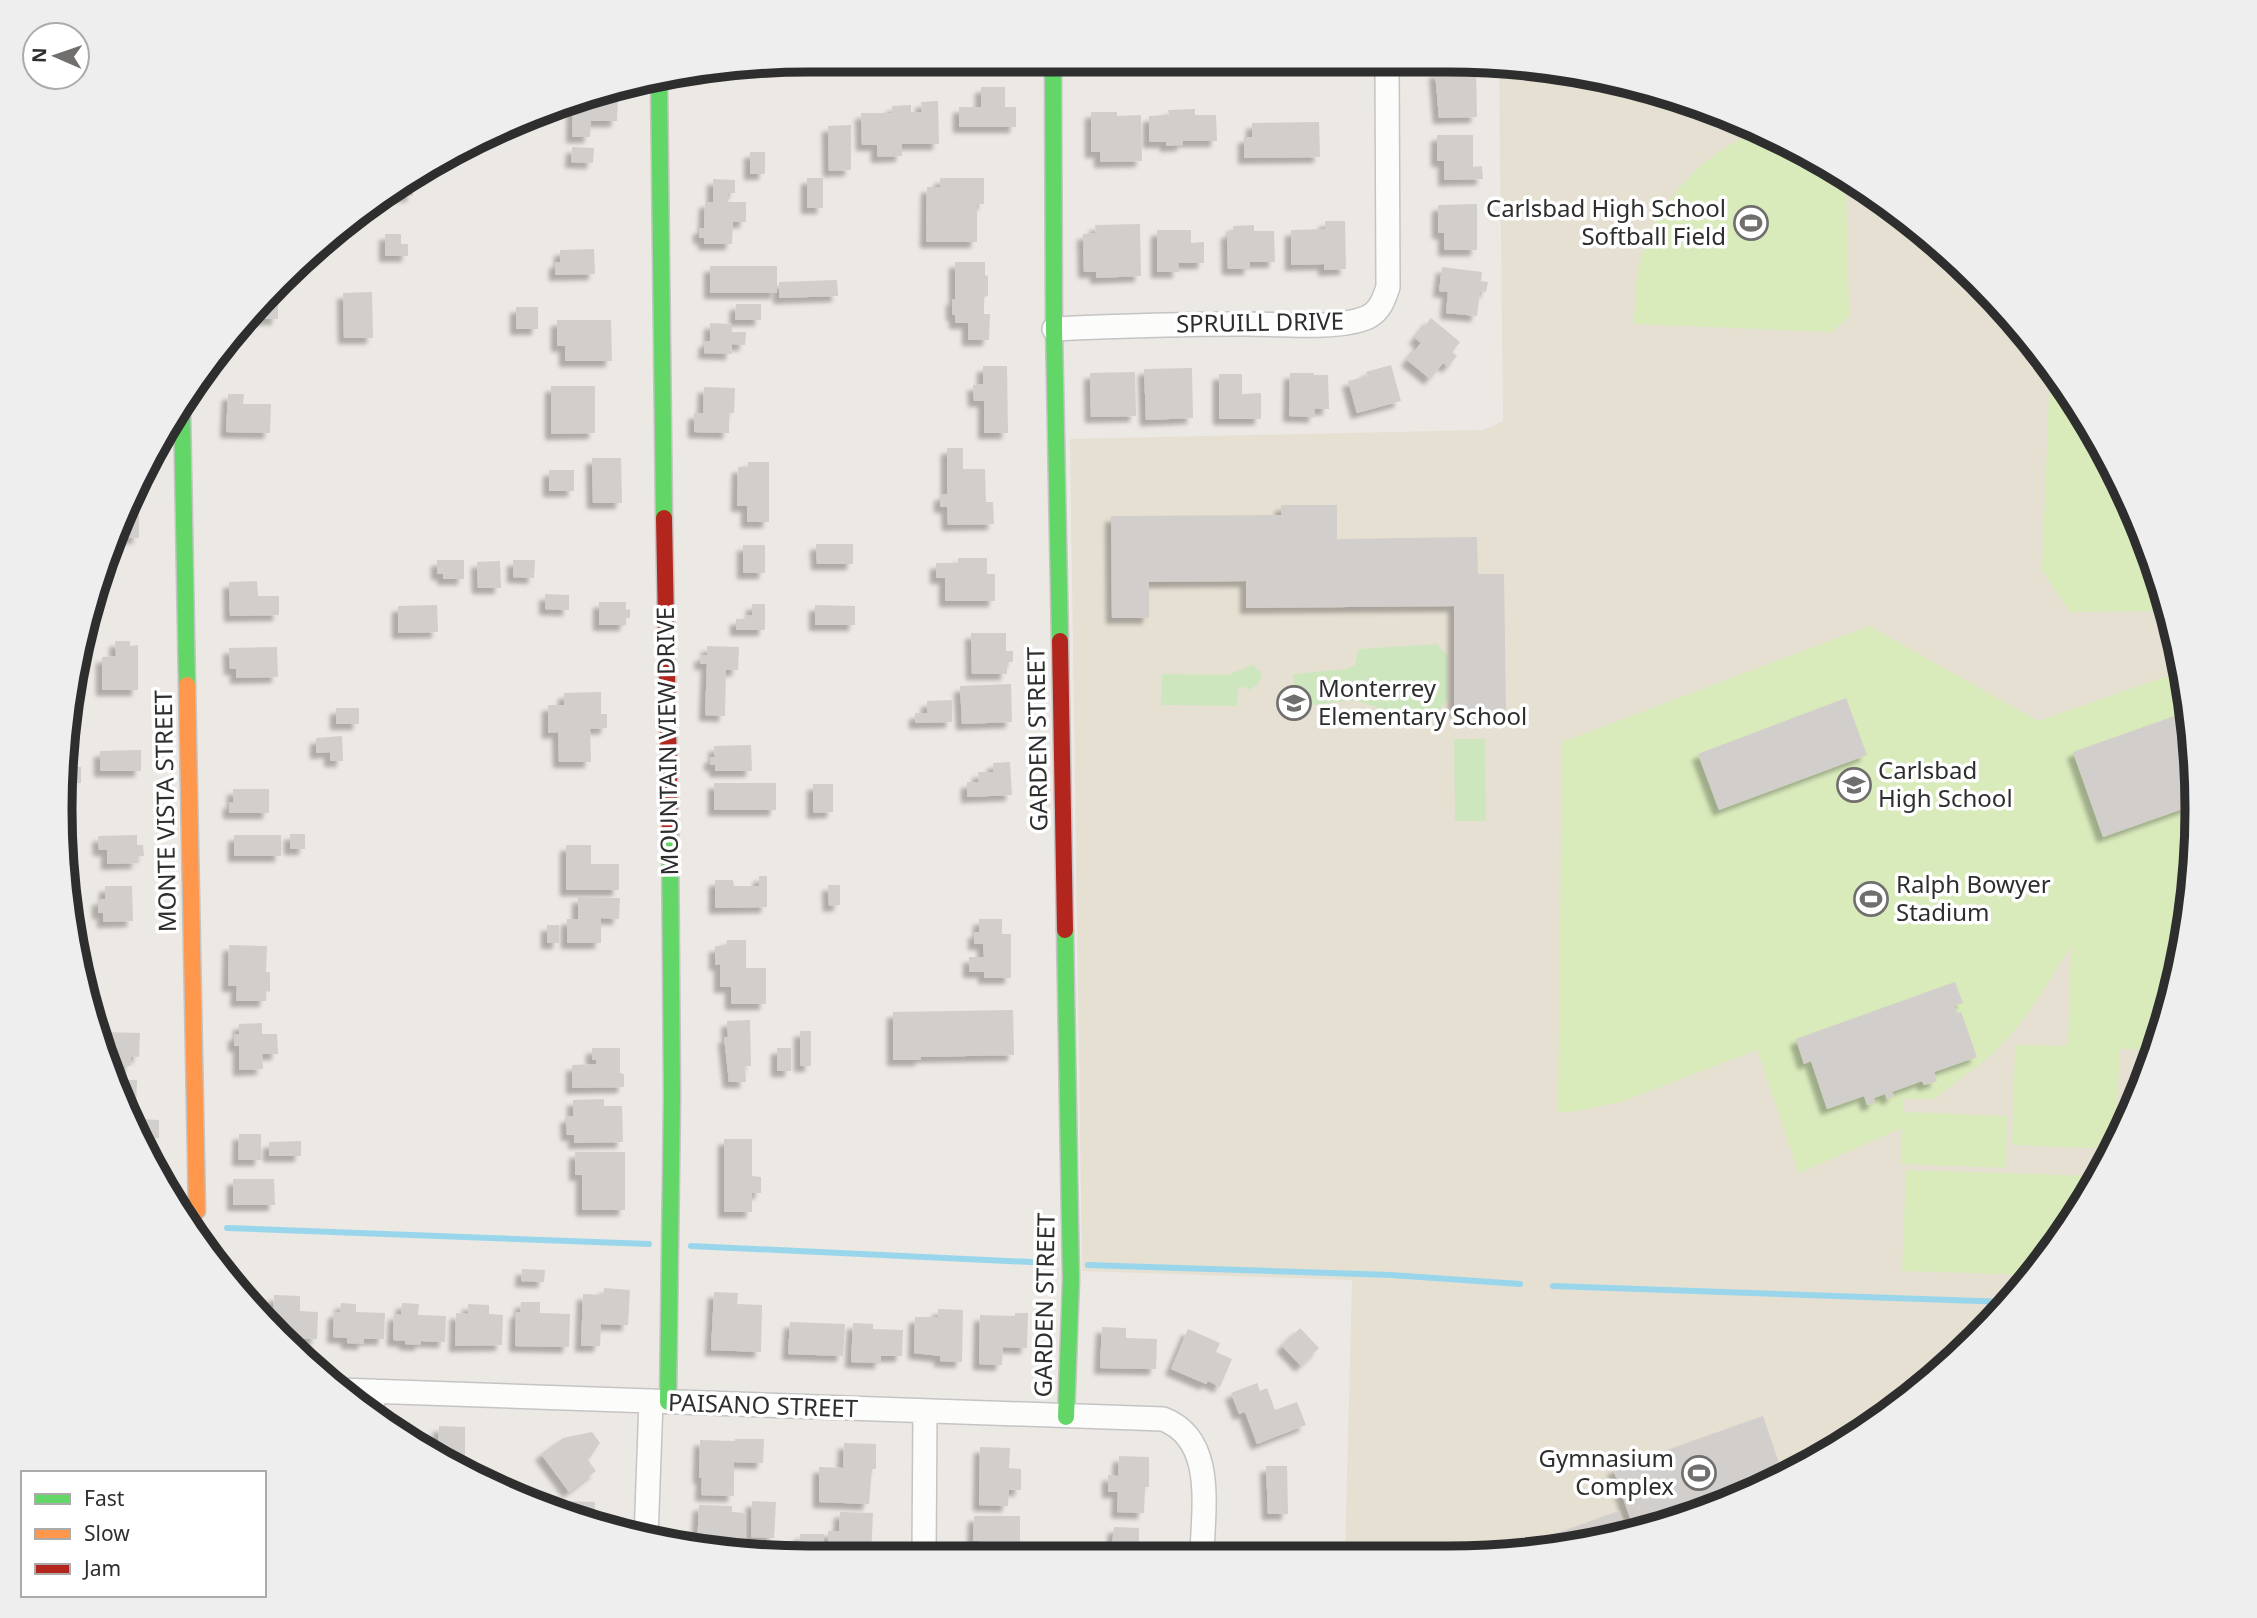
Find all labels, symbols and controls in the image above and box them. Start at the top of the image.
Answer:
north arrow [21,21,91,91]
text: N [26,47,52,64]
place label: Carlsbad High School Softball Field [1486,191,1726,252]
sports icon: Carlsbad High School Softball Field [1732,204,1770,242]
street label: SPRUILL DRIVE [1176,304,1344,339]
street label: MOUNTAIN VIEW DRIVE [648,606,685,876]
street label: GARDEN STREET [1018,646,1055,832]
place label: Monterrey Elementary School [1318,671,1527,732]
school or university icon: Monterrey Elementary School [1275,684,1313,722]
street label: MONTE VISTA STREET [146,689,183,932]
place label: Carlsbad High School [1878,753,2013,814]
school or university icon: Carlsbad High School [1835,766,1873,804]
place label: Ralph Bowyer Stadium [1896,867,2051,928]
sports icon: Ralph Bowyer Stadium [1852,880,1890,918]
street label: GARDEN STREET [1025,1212,1062,1398]
street label: PAISANO STREET [668,1385,859,1424]
place label: Gymnasium Complex [1539,1441,1674,1502]
sports icon: Gymnasium Complex [1680,1454,1718,1492]
legend [21,1471,266,1597]
text: Fast [84,1484,125,1512]
text: Slow [84,1519,130,1547]
text: Jam [82,1554,121,1582]

